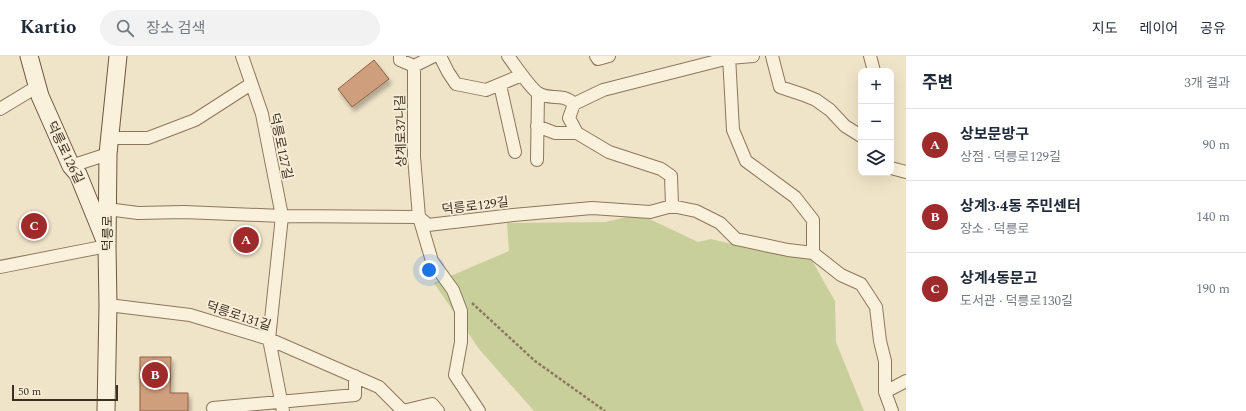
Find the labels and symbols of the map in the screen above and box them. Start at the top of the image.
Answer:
street label: 상계로37나길 [390,94,412,168]
street label: 덕릉로127길 [264,111,298,181]
street label: 덕릉로126길 [41,118,89,187]
street label: 덕릉로129길 [440,192,510,220]
pin: C [21,211,47,241]
street label: 덕릉로 [98,215,118,251]
pin: A [233,225,259,255]
your location [419,260,439,280]
street label: 덕릉로131길 [204,296,274,336]
pin: B [142,360,168,390]
scale bar [12,383,118,402]

